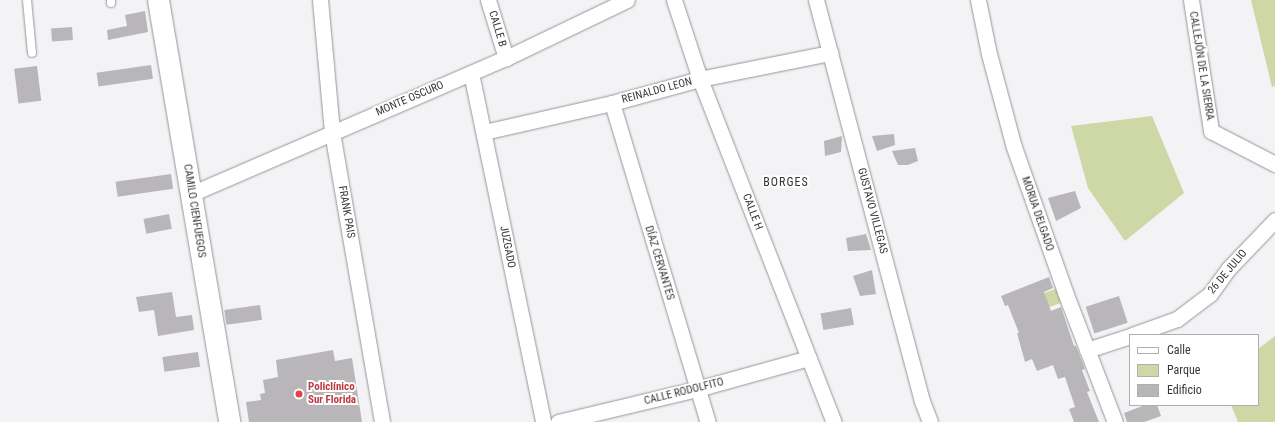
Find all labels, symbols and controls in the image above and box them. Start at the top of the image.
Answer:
street label: CALLE B [485,9,509,49]
street label: CALLEJÓN DE LA SIERRA [1186,11,1216,121]
street label: REINALDO LEON [620,75,694,107]
street label: MONTE OSCURO [374,79,446,119]
street label: CAMILO CIENFUEGOS [180,163,208,259]
street label: GUSTAVO VILLEGAS [854,167,890,255]
street label: MORUA DELGADO [1018,175,1056,253]
district label: BORGES [763,176,809,190]
street label: FRANK PAIS [335,185,357,239]
street label: CALLE H [739,192,765,232]
street label: DÍAZ CERVANTES [641,224,677,302]
street label: JUZGADO [496,225,518,269]
street label: 26 DE JULIO [1206,247,1250,297]
legend [1129,334,1259,406]
text: Calle [1167,343,1191,357]
text: Parque [1167,363,1200,377]
street label: CALLE RODOLFITO [643,376,725,408]
place label: Policlínico Sur Florida [308,381,356,407]
text: Edificio [1167,383,1202,397]
marker: Policlínico Sur Florida [293,388,305,400]

